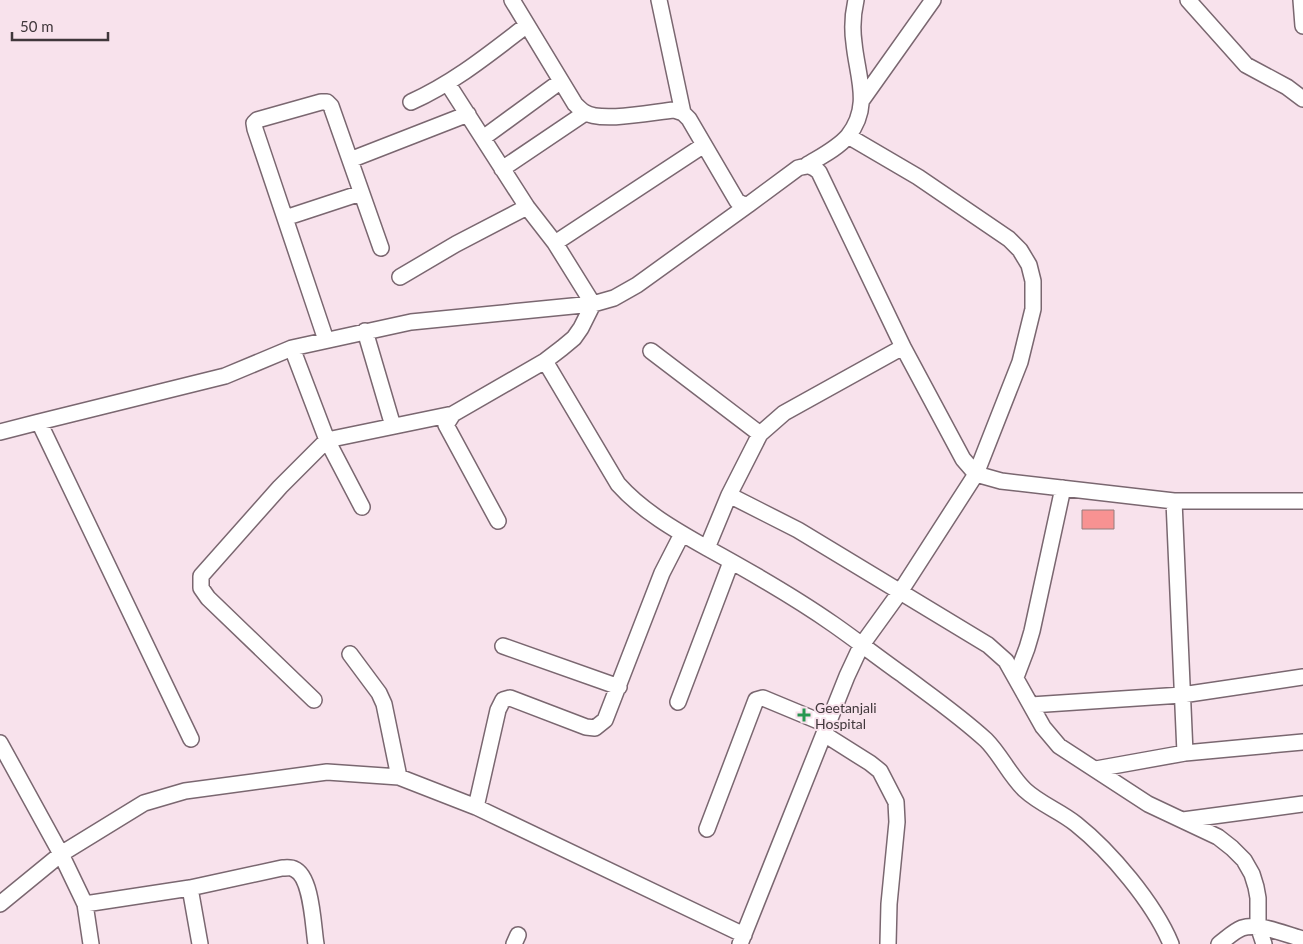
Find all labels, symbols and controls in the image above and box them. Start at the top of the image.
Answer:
scale bar [12,10,109,42]
text: 50 m [20,17,54,35]
place label: Geetanjali Hospital [815,699,877,732]
marker: Geetanjali Hospital [797,708,811,722]

